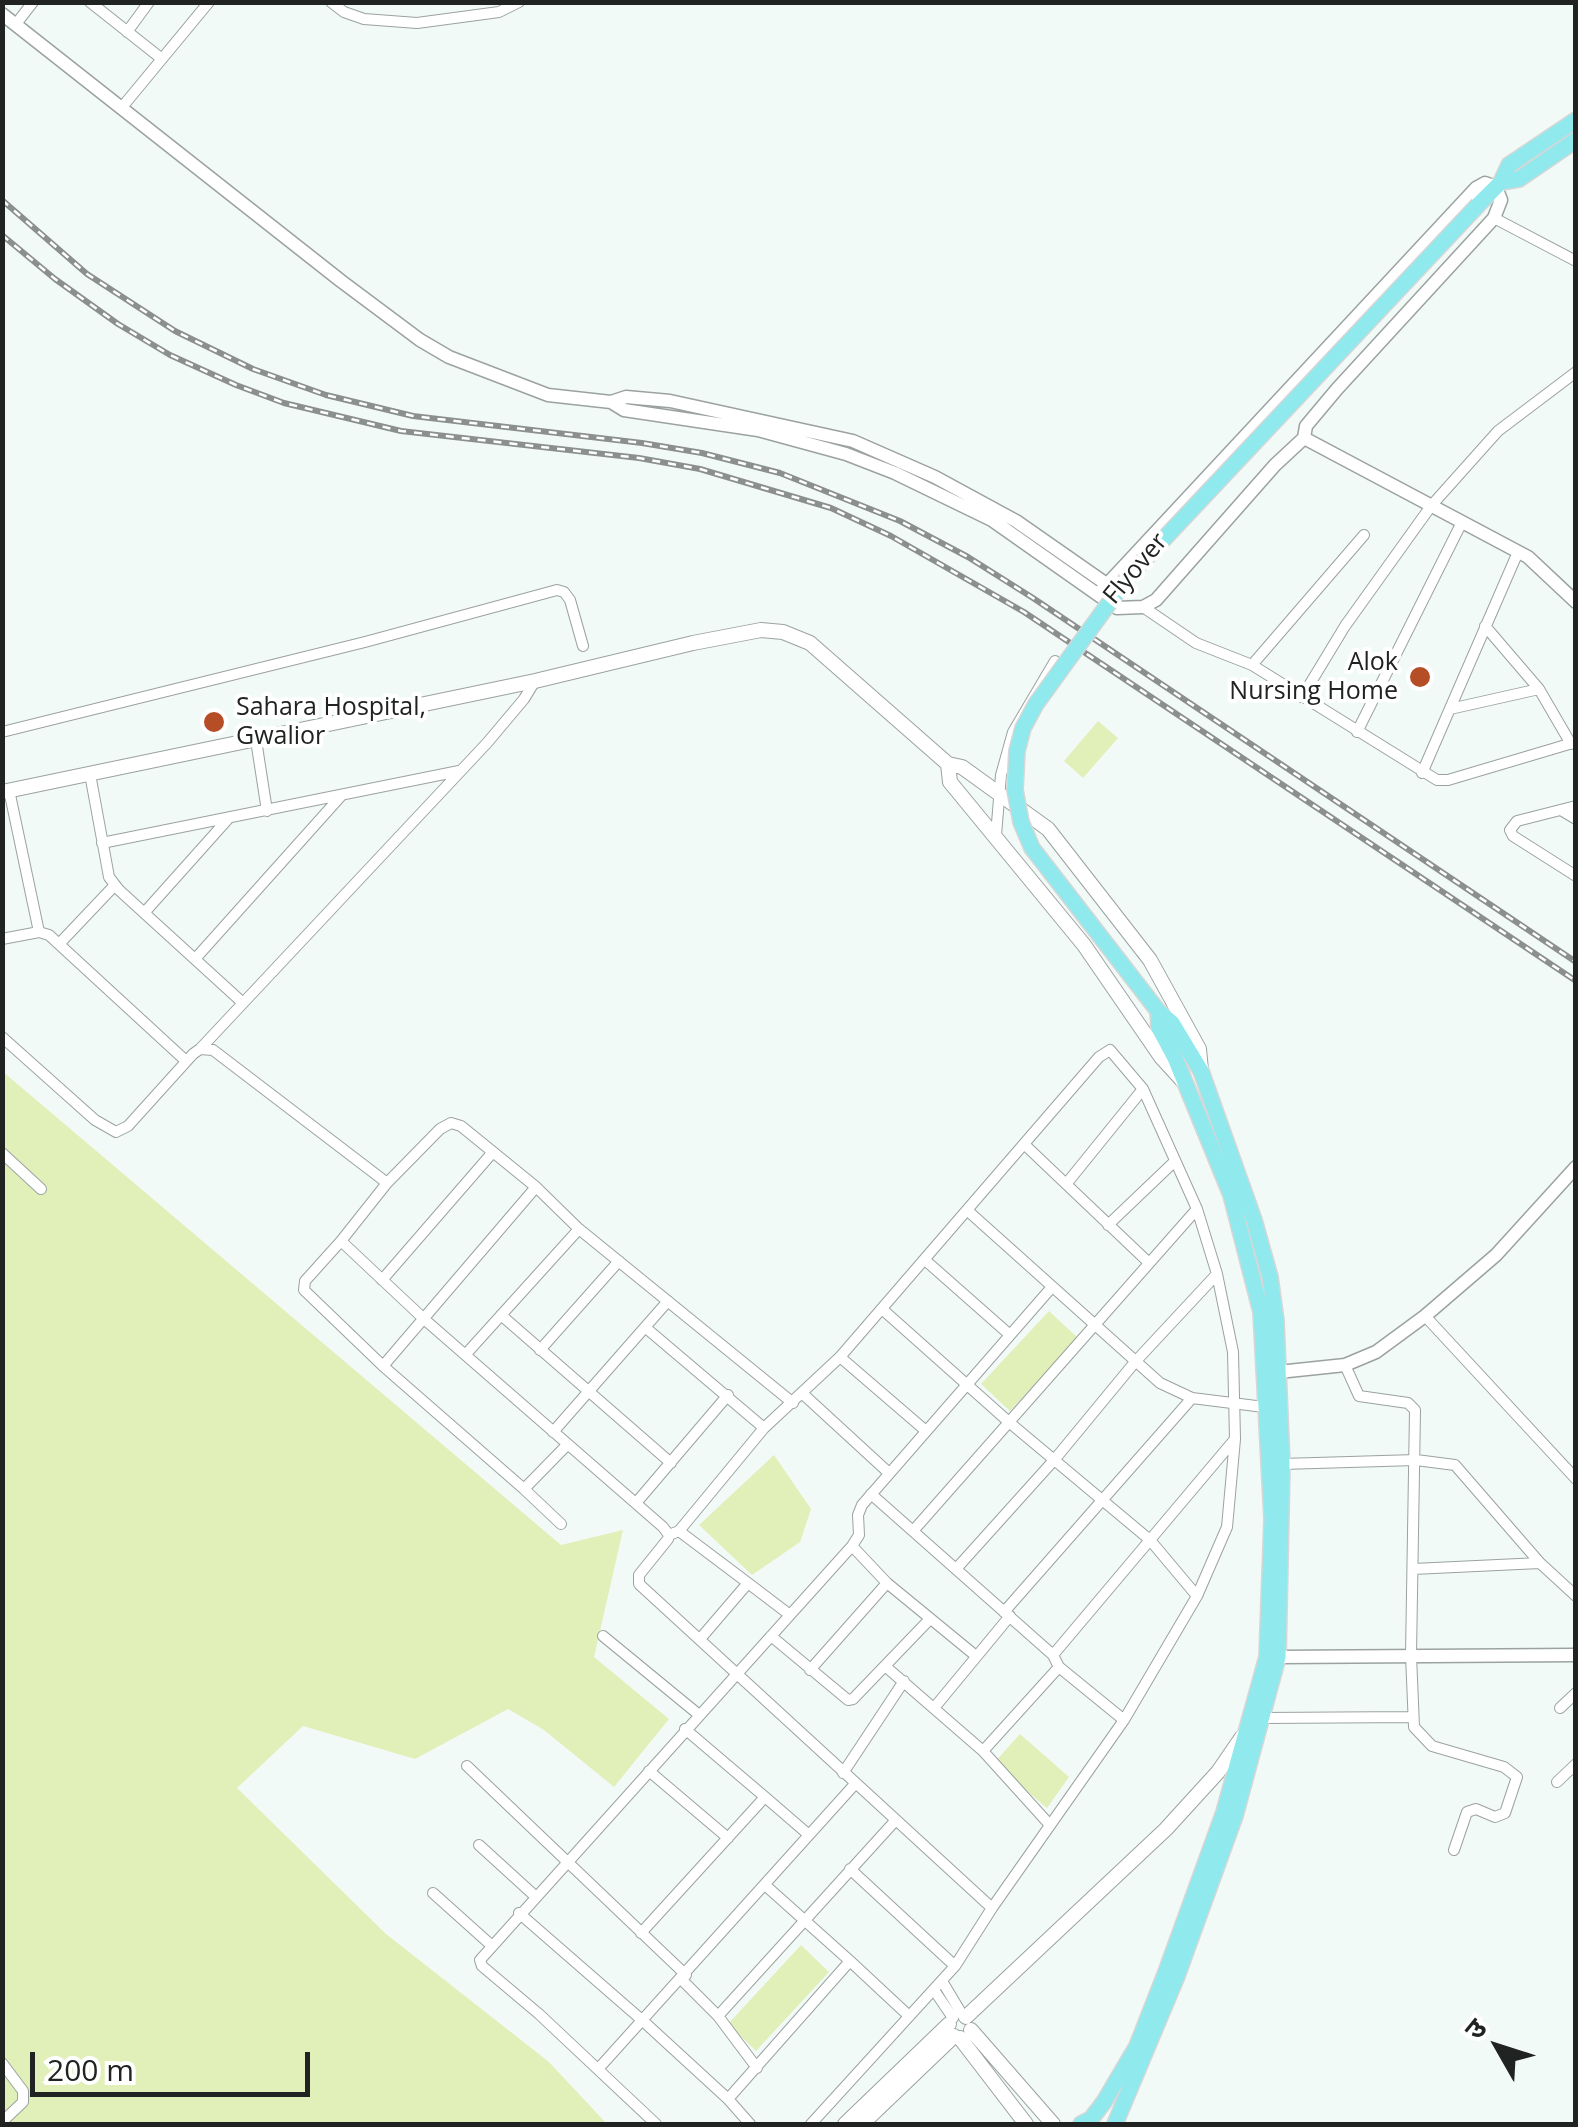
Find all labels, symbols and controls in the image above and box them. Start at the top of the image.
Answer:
street label: Flyover [1098,527,1174,611]
place label: Alok Nursing Home [1229,648,1398,707]
marker: Alok Nursing Home [1407,664,1433,690]
place label: Sahara Hospital, Gwalior [236,693,426,752]
marker: Sahara Hospital, Gwalior [201,709,227,735]
north arrow [1448,1997,1548,2097]
text: उ [1455,2010,1495,2046]
scale bar [35,2032,315,2094]
text: 200 m [47,2049,134,2090]

